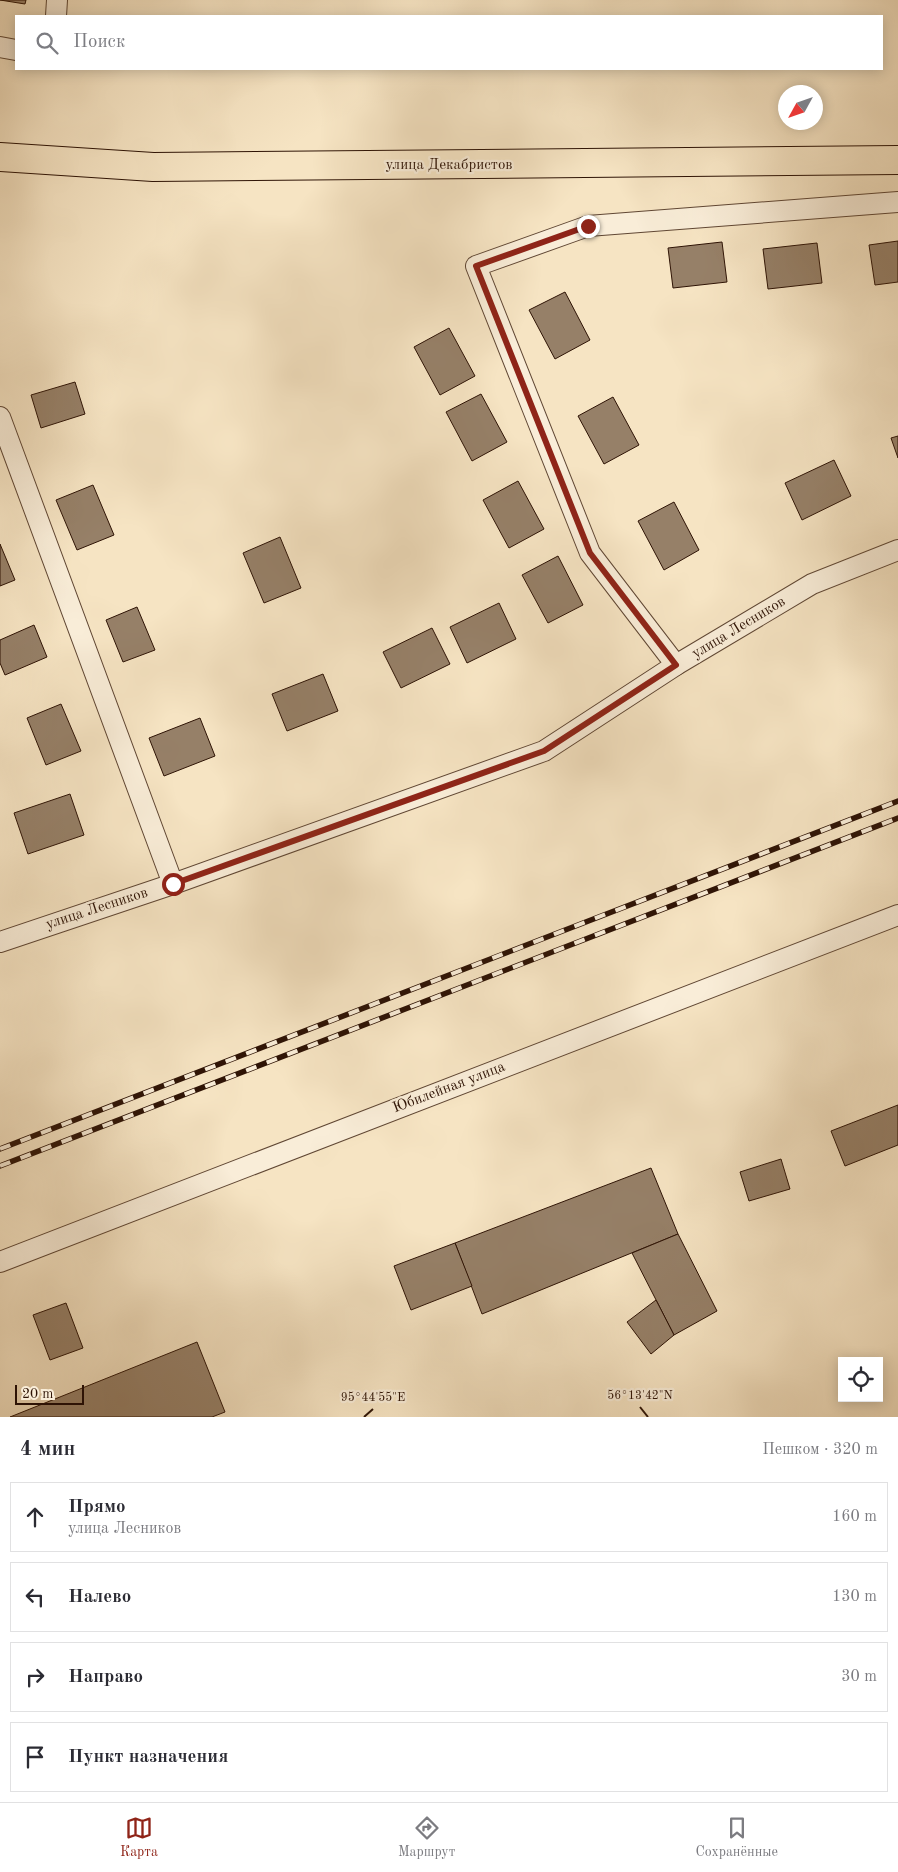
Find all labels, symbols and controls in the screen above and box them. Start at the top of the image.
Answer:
search box [15,15,883,70]
icon: search [33,29,61,57]
text: Поиск [73,33,125,52]
north arrow [778,85,823,130]
street label: улица Декабристов [385,158,513,173]
route end [577,215,600,238]
street label: улица Лесников [690,594,788,662]
route start [162,873,185,896]
street label: улица Лесников [44,885,150,933]
street label: Юбилейная улица [391,1059,508,1116]
map controls [838,1357,883,1402]
button: locate [838,1357,883,1402]
scale bar [15,1382,84,1405]
text: 20 m [22,1387,53,1401]
text: 56°13'42"N [607,1389,673,1402]
text: 95°44'55"E [341,1391,405,1404]
text: 4 мин [20,1439,75,1460]
text: Пешком · 320 m [762,1442,878,1458]
text: Прямо [68,1498,126,1517]
icon: ahead [21,1503,49,1531]
text: 160 m [832,1509,877,1525]
text: улица Лесников [68,1521,181,1537]
icon: left [21,1583,49,1611]
text: Налево [68,1588,131,1607]
text: 130 m [832,1589,877,1605]
icon: right [21,1663,49,1691]
text: Направо [68,1668,143,1687]
text: 30 m [841,1669,877,1685]
icon: arrive [21,1743,49,1771]
text: Пункт назначения [68,1748,228,1767]
tab: Карта [120,1814,158,1861]
tab: Маршрут [398,1814,455,1861]
tab: Сохранённые [695,1814,778,1861]

